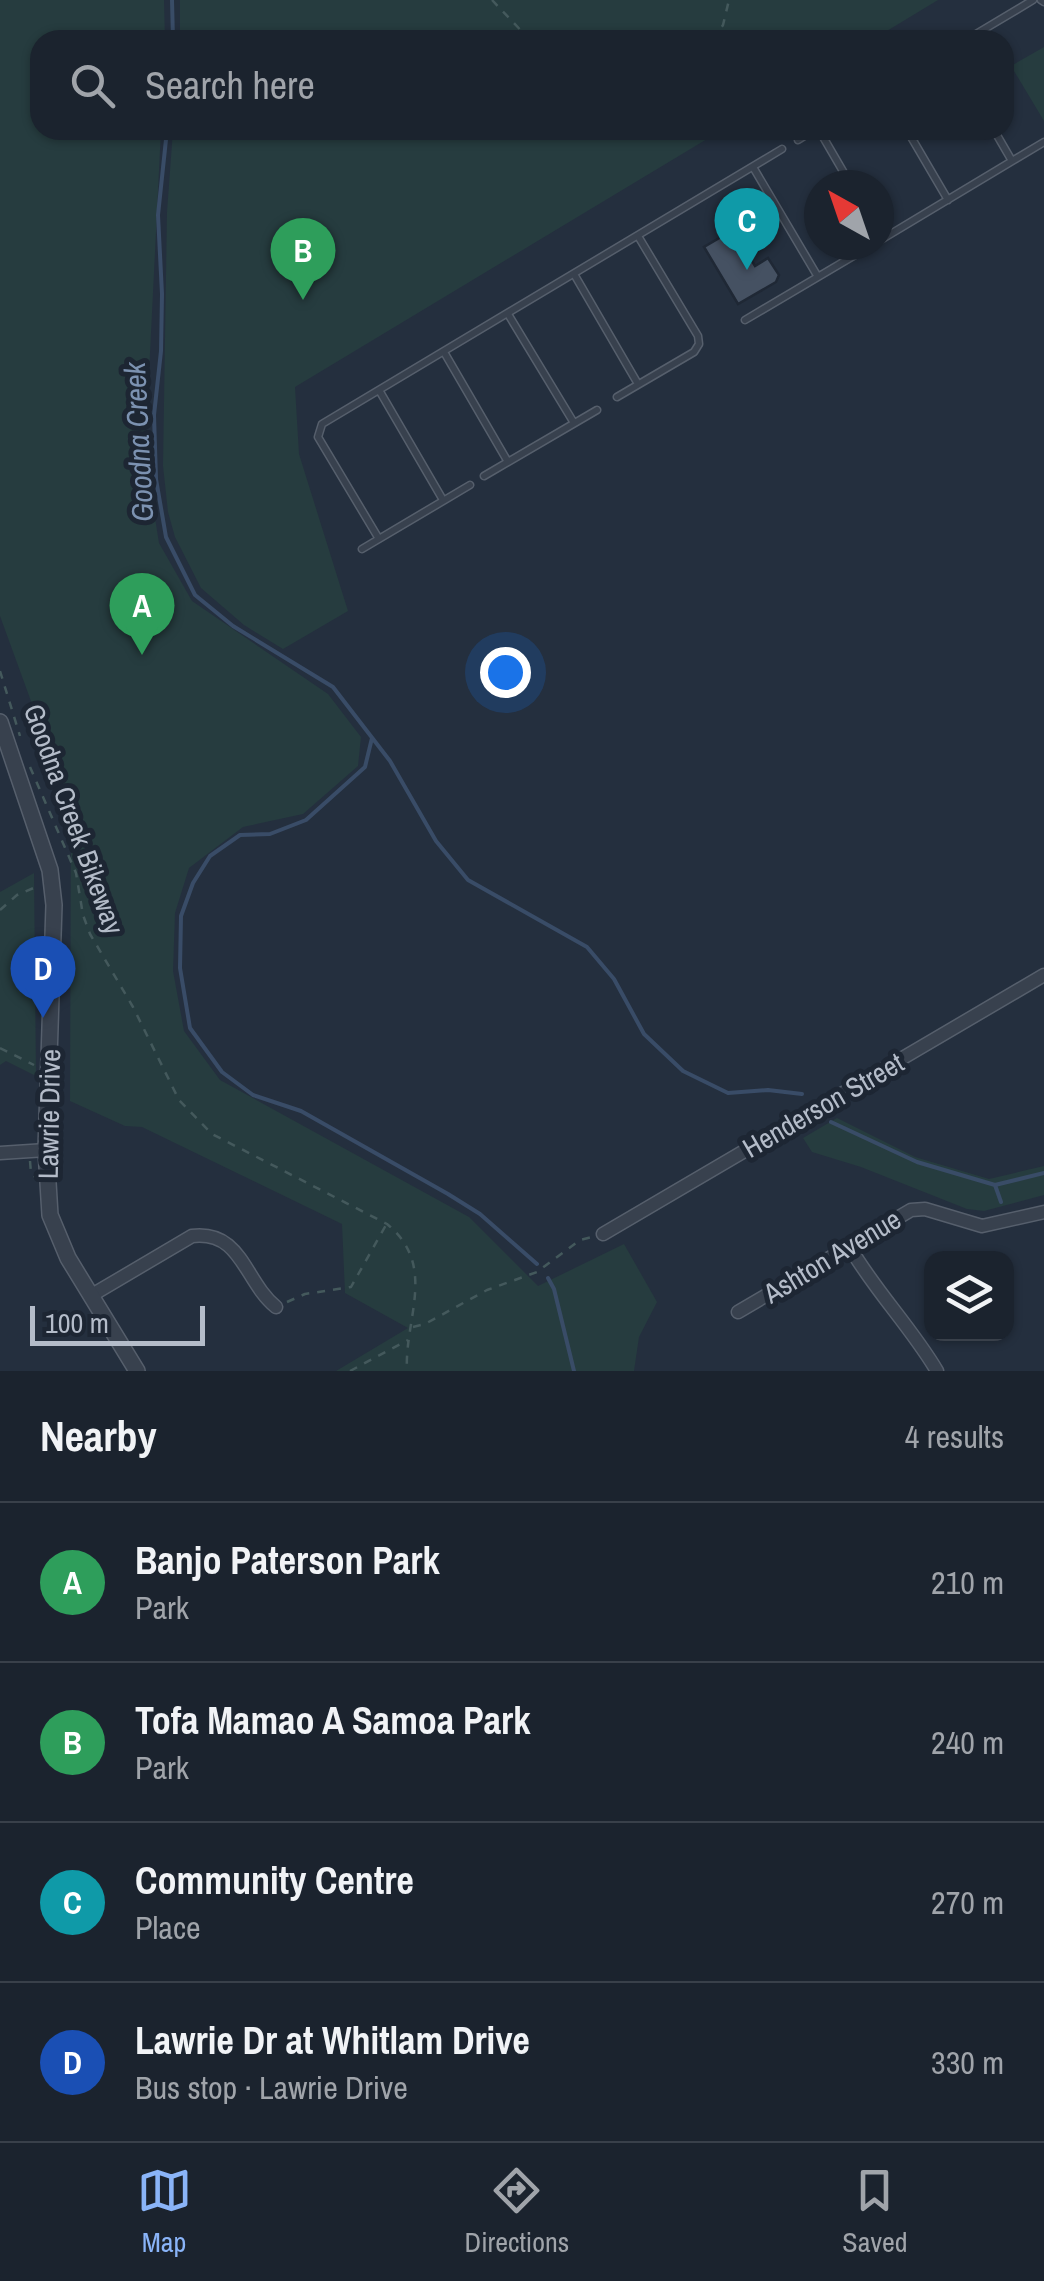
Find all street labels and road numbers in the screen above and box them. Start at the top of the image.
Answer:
street label: Goodna Creek Bikeway [15,699,133,940]
street label: Henderson Street [736,1044,910,1166]
street label: Lawrie Drive [29,1049,69,1179]
street label: Ashton Avenue [755,1200,908,1312]

